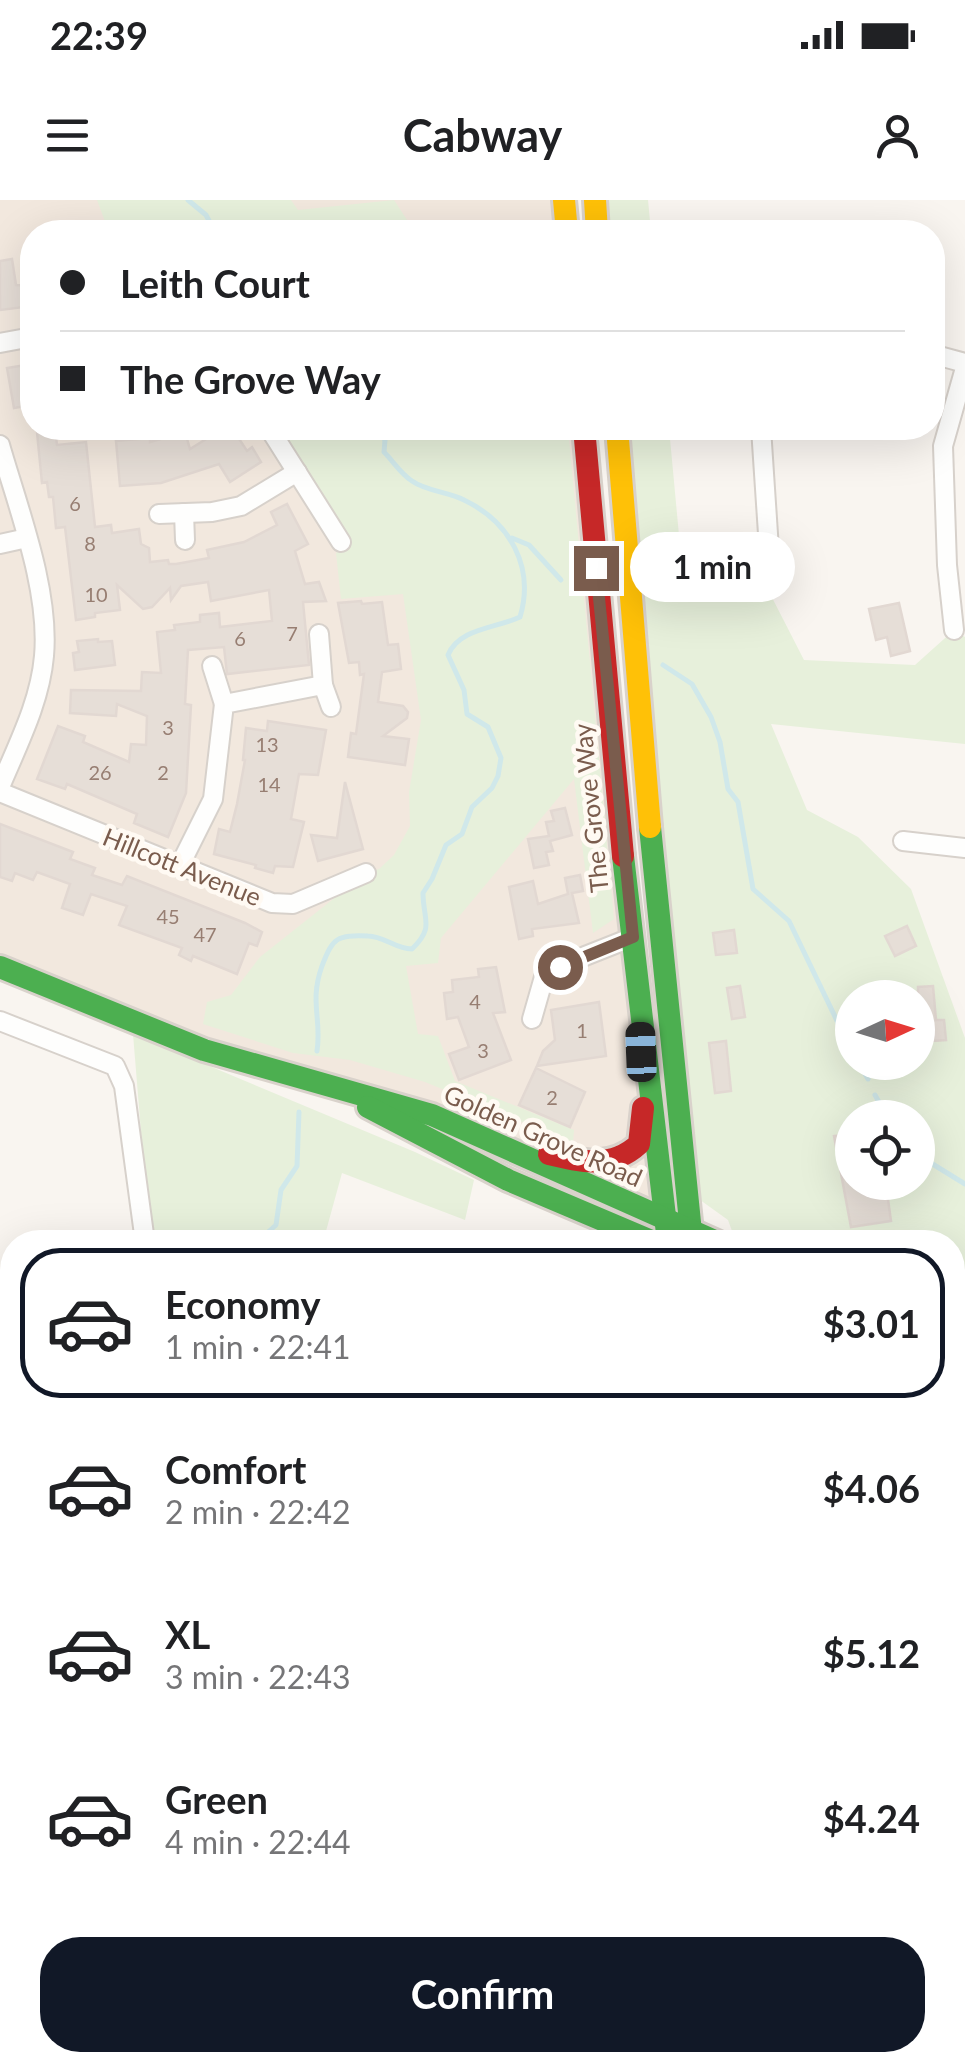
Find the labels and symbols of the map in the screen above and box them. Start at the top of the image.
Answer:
house number: 6 [69,491,81,515]
house number: 8 [84,531,96,555]
callout: 1 min [631,533,796,603]
route end [574,546,619,591]
house number: 10 [84,582,108,606]
house number: 7 [286,621,298,645]
house number: 6 [234,626,246,650]
house number: 3 [162,715,174,739]
street label: The Grove Way [566,722,614,894]
house number: 13 [255,732,279,756]
house number: 26 [88,760,112,784]
house number: 2 [157,760,169,784]
house number: 14 [257,772,281,796]
street label: Hillcott Avenue [99,821,266,911]
house number: 45 [156,904,180,928]
house number: 47 [193,922,217,946]
route start [538,945,583,990]
north arrow [835,980,935,1080]
house number: 4 [469,989,481,1013]
house number: 1 [576,1018,588,1042]
car [625,1021,657,1083]
house number: 3 [477,1038,489,1062]
street label: Golden Grove Road [440,1078,647,1192]
house number: 2 [546,1085,558,1109]

